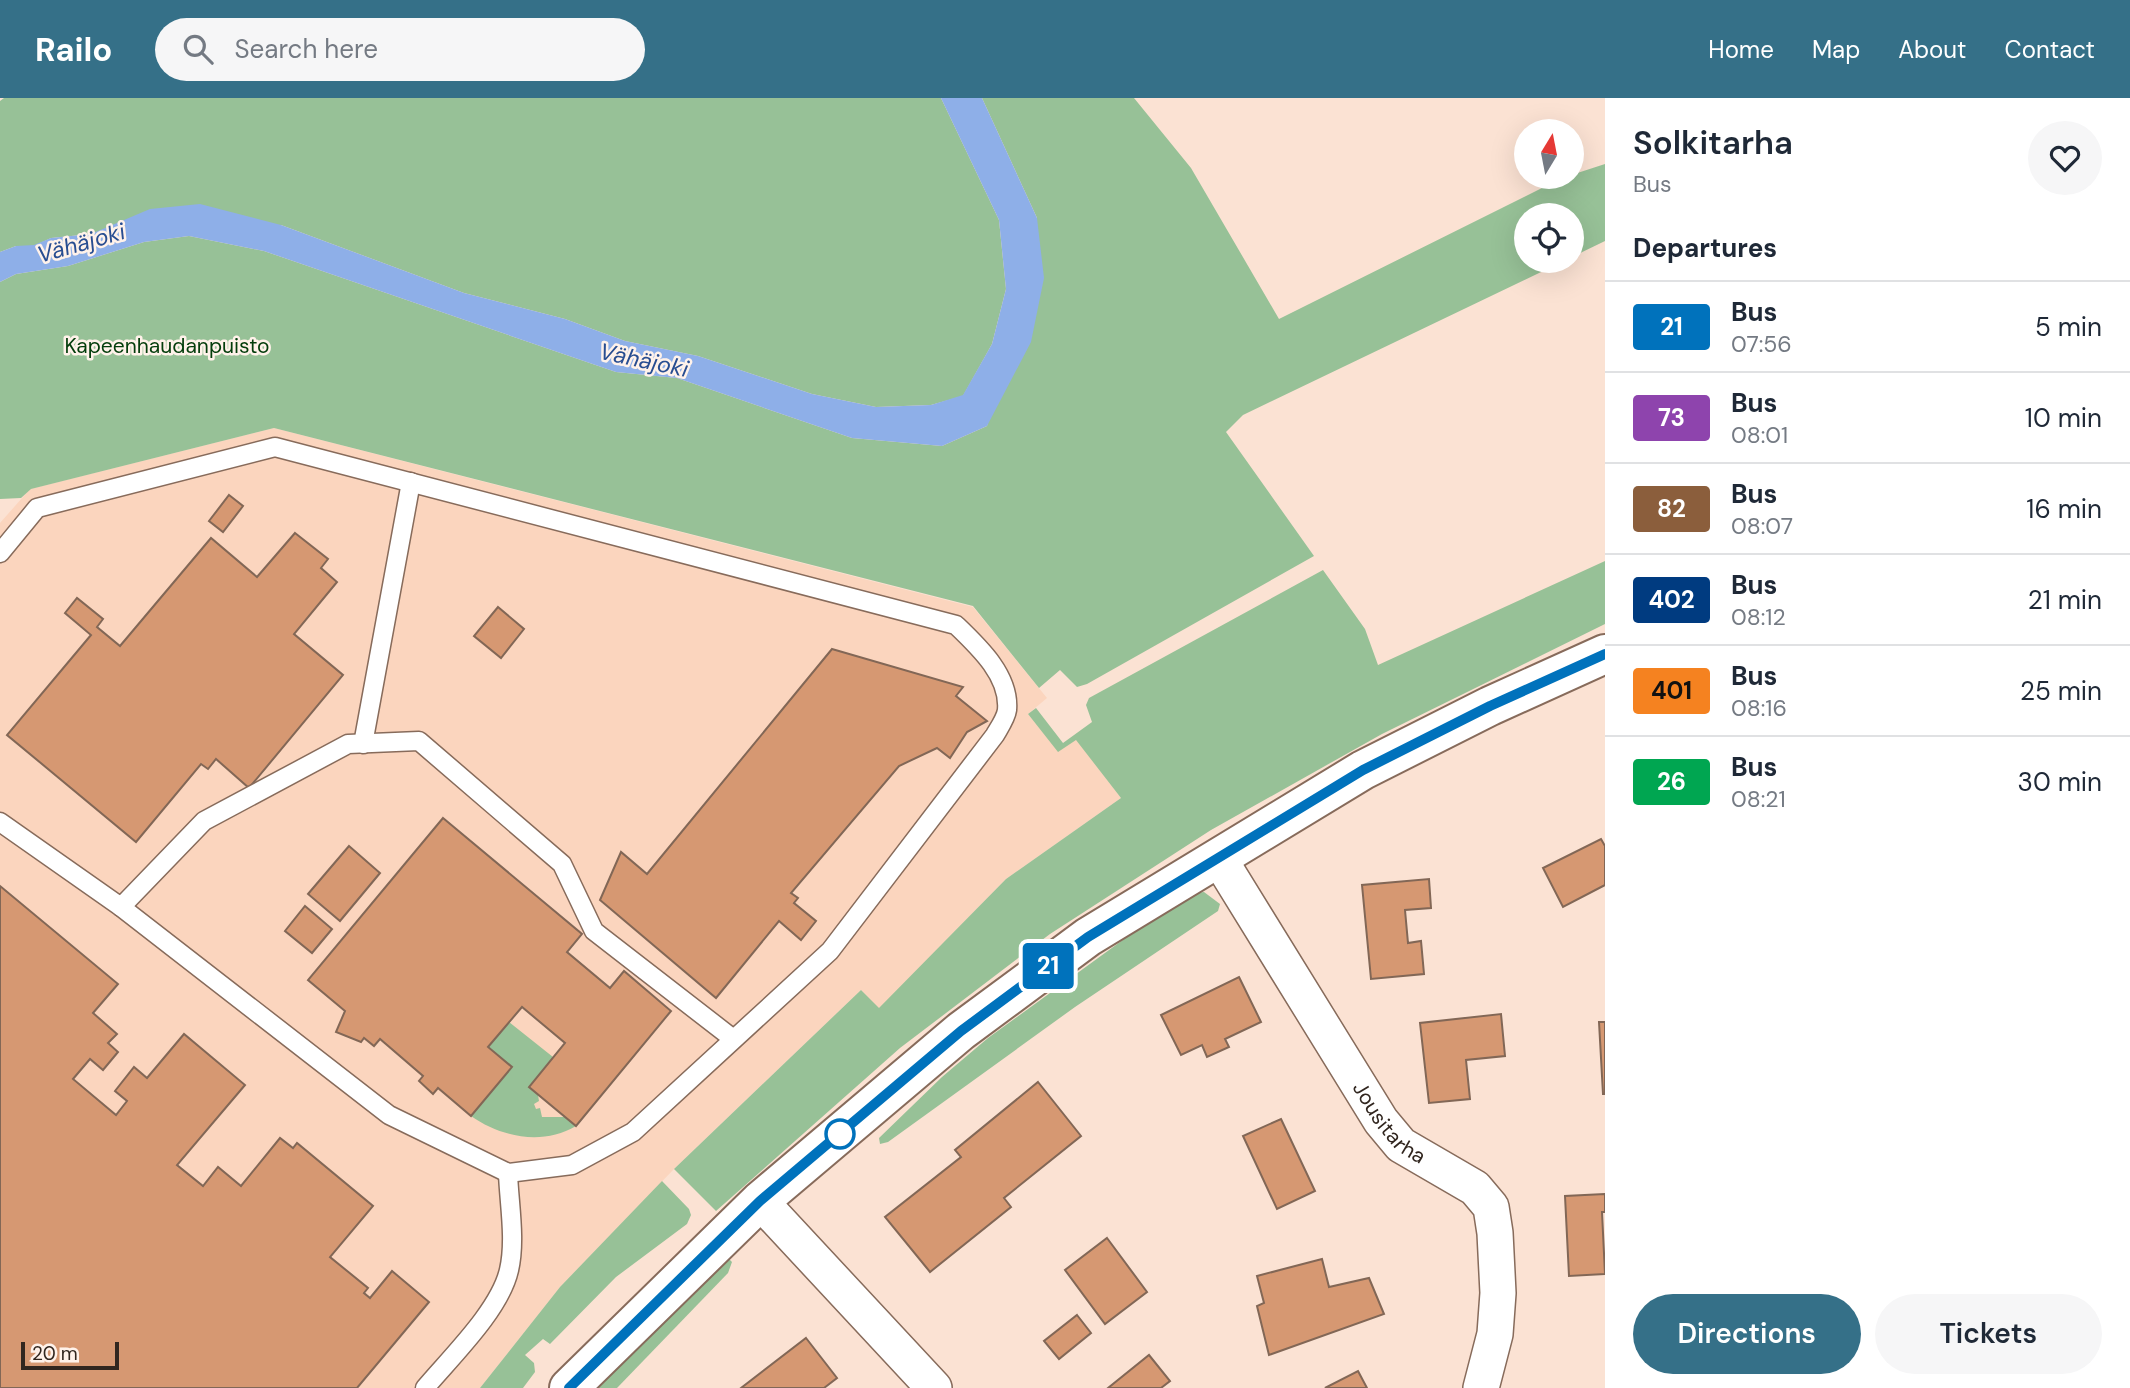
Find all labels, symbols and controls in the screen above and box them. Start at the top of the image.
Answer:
search box [155,18,645,81]
text: Railo [35,28,113,71]
icon: search [179,30,217,68]
text: Search here [235,32,378,66]
text: Home [1708,34,1774,65]
text: Map [1812,34,1860,65]
text: About [1898,34,1967,65]
text: Contact [2005,34,2095,65]
north arrow [1514,119,1584,189]
map controls [1514,119,1584,273]
text: Solkitarha [1633,121,1793,164]
button: heart [2028,121,2102,195]
text: Bus [1633,169,1672,199]
button: locate [1514,203,1584,273]
water label: Vähäjoki [34,216,129,270]
text: Departures [1633,231,1777,265]
text: Bus [1731,295,1777,329]
text: 5 min [2035,310,2102,344]
text: 21 [1660,311,1683,342]
text: 07:56 [1731,329,1792,359]
park label: Kapeenhaudanpuisto [64,332,270,360]
water label: Vähäjoki [597,336,692,384]
text: Bus [1731,386,1777,420]
text: 10 min [2025,401,2102,435]
text: 73 [1658,402,1685,433]
text: 08:01 [1731,420,1788,450]
text: Bus [1731,477,1777,511]
text: 16 min [2026,492,2102,526]
text: 82 [1657,493,1686,524]
text: 08:07 [1731,511,1793,541]
text: Bus [1731,568,1777,602]
text: 21 min [2028,583,2102,617]
text: 402 [1648,584,1695,615]
text: 08:12 [1731,602,1786,632]
text: Bus [1731,659,1777,693]
text: 25 min [2020,674,2102,708]
text: 401 [1651,675,1692,706]
text: 08:16 [1731,693,1787,723]
text: Bus [1731,750,1777,784]
text: 30 min [2018,765,2102,799]
text: 26 [1657,766,1686,797]
text: 08:21 [1731,784,1786,814]
line badge: 21 [1016,943,1080,989]
text: 21 [1037,950,1059,981]
street label: Jousitarha [1346,1076,1431,1170]
unlabelled marker [825,1119,855,1149]
button: Directions [1633,1294,1861,1374]
button: Tickets [1875,1294,2102,1374]
scale bar [21,1339,119,1371]
text: 20 m [32,1341,78,1366]

